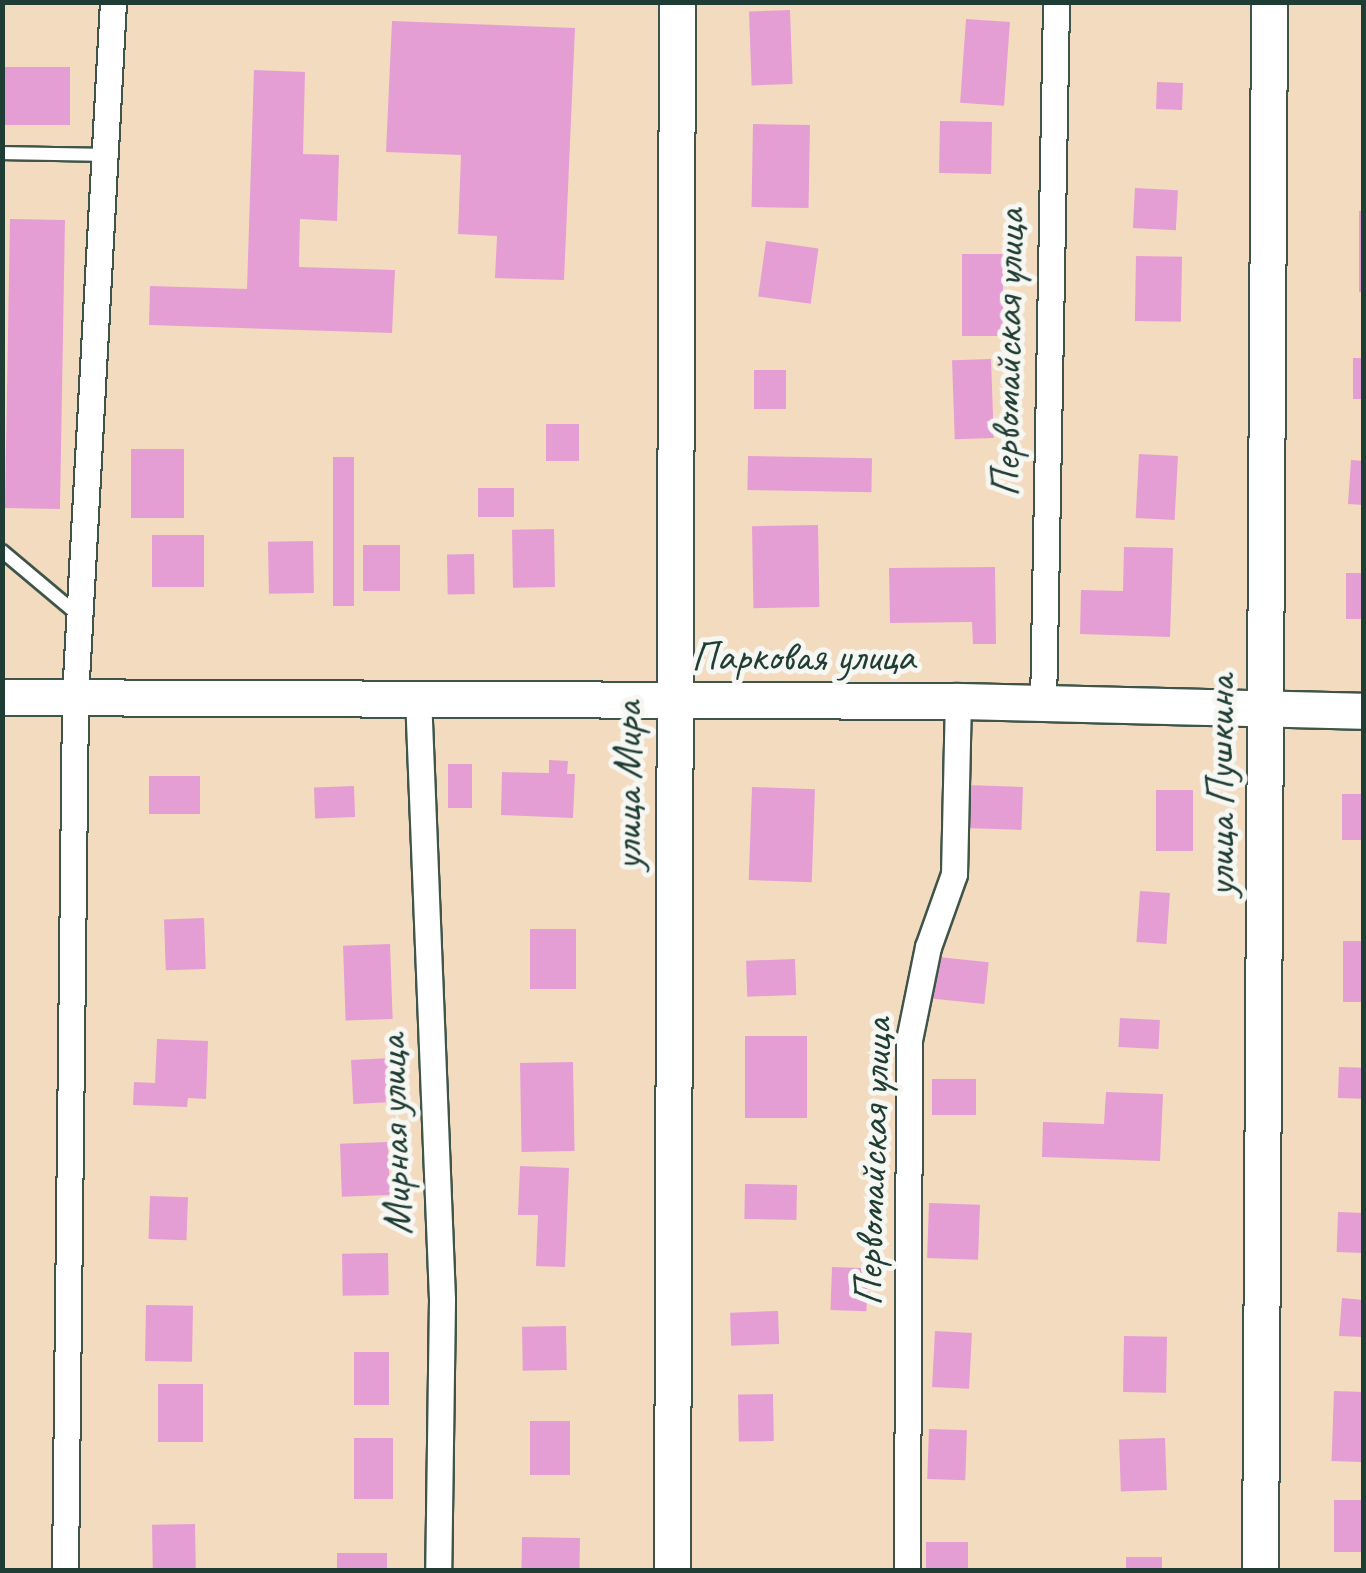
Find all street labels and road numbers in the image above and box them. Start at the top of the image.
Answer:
street label: Первомайская улица [980,207,1036,499]
street label: Парковая улица [690,632,916,682]
street label: улица Пушкина [1196,674,1246,898]
street label: улица Мира [603,702,653,870]
street label: Первомайская улица [843,1016,903,1308]
street label: Мирная улица [366,1034,424,1236]

